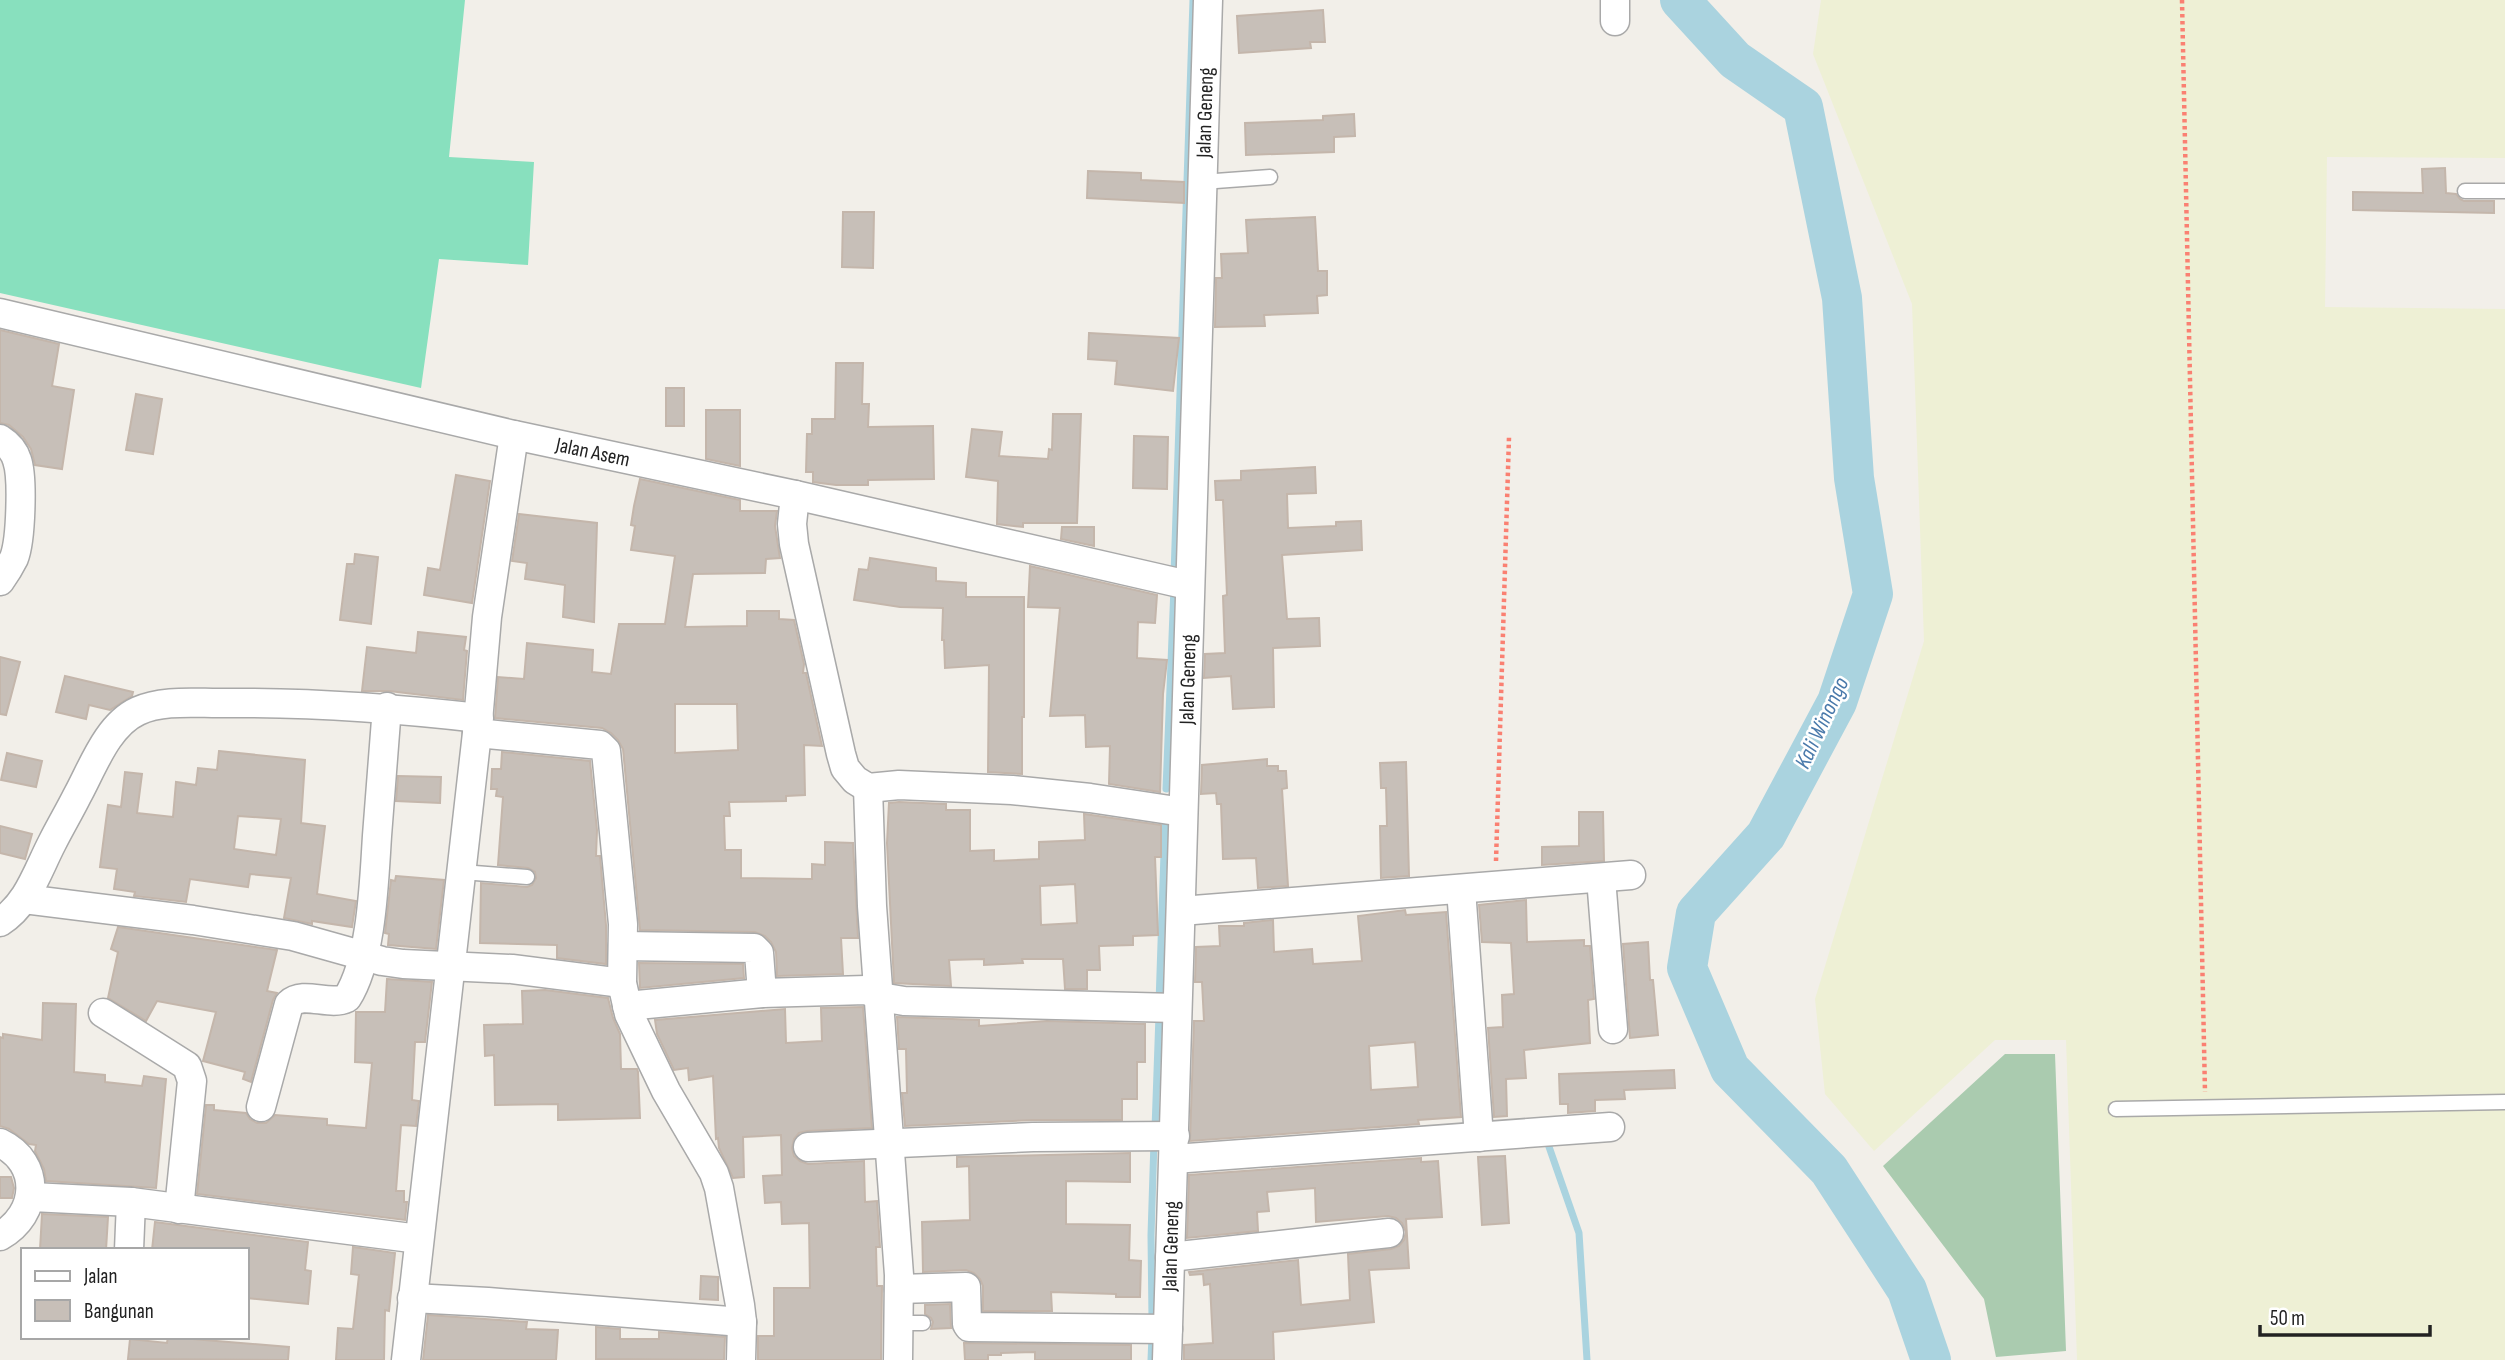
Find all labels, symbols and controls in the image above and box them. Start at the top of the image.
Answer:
street label: Jalan Geneng [1191,67,1218,159]
street label: Jalan Asem [553,432,632,472]
street label: Jalan Geneng [1174,634,1201,726]
water label: Kali Winongo [1789,672,1856,773]
street label: Jalan Geneng [1157,1200,1184,1293]
legend [21,1248,248,1339]
text: Jalan [83,1264,117,1289]
scale bar [2260,1294,2430,1338]
text: Bangunan [84,1299,154,1324]
text: 50 m [2270,1306,2305,1331]

